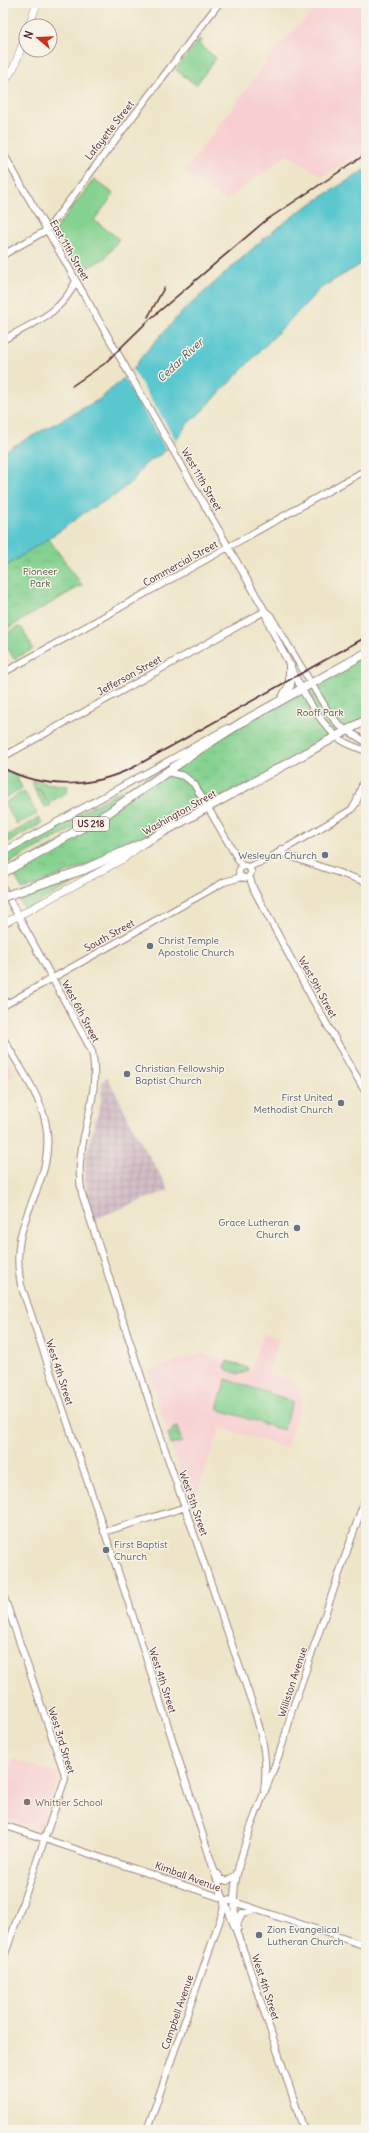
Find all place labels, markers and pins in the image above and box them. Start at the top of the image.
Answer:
place label: Wesleyan Church [238,849,317,862]
marker: Wesleyan Church [320,850,330,860]
place label: Christ Temple Apostolic Church [158,934,234,959]
marker: Christ Temple Apostolic Church [145,941,155,951]
place label: Christian Fellowship Baptist Church [135,1062,225,1087]
marker: Christian Fellowship Baptist Church [122,1069,132,1079]
place label: First United Methodist Church [253,1091,333,1116]
marker: First United Methodist Church [336,1098,346,1108]
place label: Grace Lutheran Church [218,1216,289,1241]
marker: Grace Lutheran Church [292,1223,302,1233]
place label: First Baptist Church [114,1538,168,1563]
marker: First Baptist Church [101,1545,111,1555]
place label: Whittier School [35,1796,103,1809]
marker: Whittier School [22,1797,32,1807]
place label: Zion Evangelical Lutheran Church [267,1923,344,1948]
marker: Zion Evangelical Lutheran Church [254,1930,264,1940]

